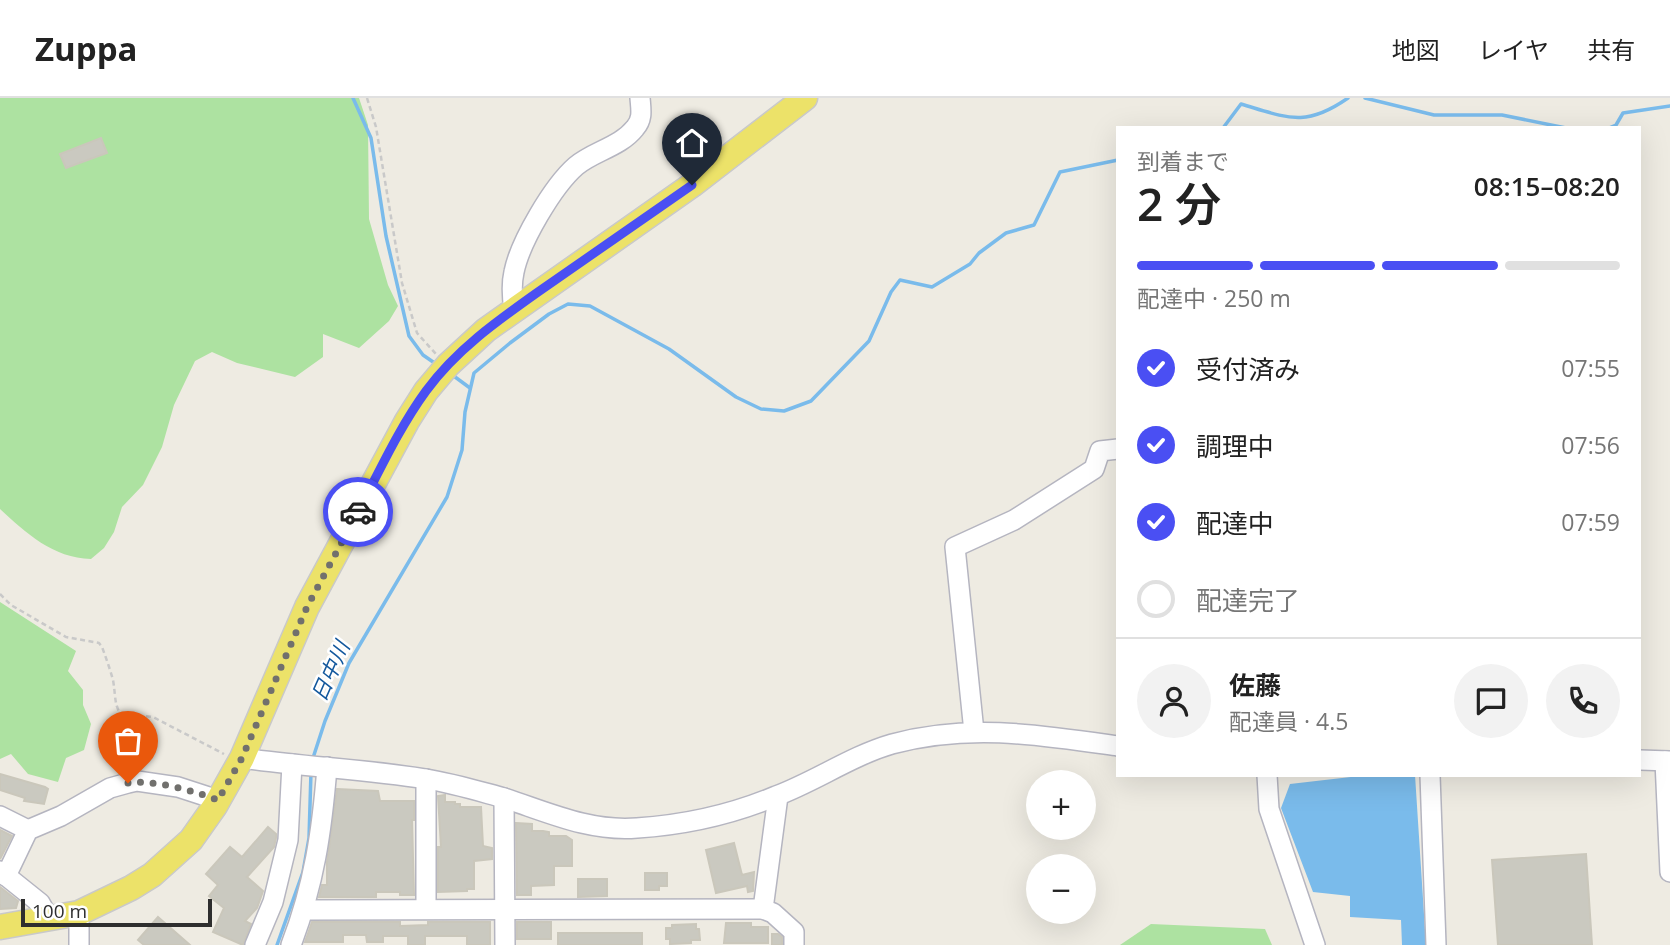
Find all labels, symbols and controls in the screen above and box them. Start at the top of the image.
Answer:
text: Zuppa [35,26,138,71]
text: 地図 [1392,33,1440,66]
text: レイヤ [1478,33,1549,66]
text: 共有 [1587,33,1635,66]
pin [662,113,722,185]
icon: home [673,124,711,162]
text: 到着まで [1137,145,1229,177]
text: 08:15–08:20 [1474,168,1620,204]
text: 2 分 [1137,172,1221,234]
text: 配達中 · 250 m [1137,282,1291,314]
icon: check [1137,349,1175,387]
text: 受付済み [1196,351,1300,387]
text: 07:55 [1561,352,1620,384]
icon: check [1137,426,1175,464]
text: 調理中 [1196,428,1274,464]
text: 07:56 [1561,429,1620,461]
courier [323,477,393,547]
icon: car [339,493,377,531]
icon: check [1137,503,1175,541]
text: 配達中 [1196,505,1274,541]
text: 07:59 [1561,506,1620,538]
text: 配達完了 [1196,582,1300,618]
water label: 日中川 [304,635,356,705]
button: person [1137,664,1211,738]
button: chat [1454,664,1528,738]
button: phone [1546,664,1620,738]
text: 佐藤 [1229,667,1281,703]
text: 配達員 · 4.5 [1229,705,1348,737]
pin [98,711,158,783]
icon: bag [109,722,147,760]
map controls [1026,770,1096,924]
button: + [1026,770,1096,840]
button: − [1026,854,1096,924]
scale bar [21,896,212,928]
text: 100 m [32,898,87,924]

